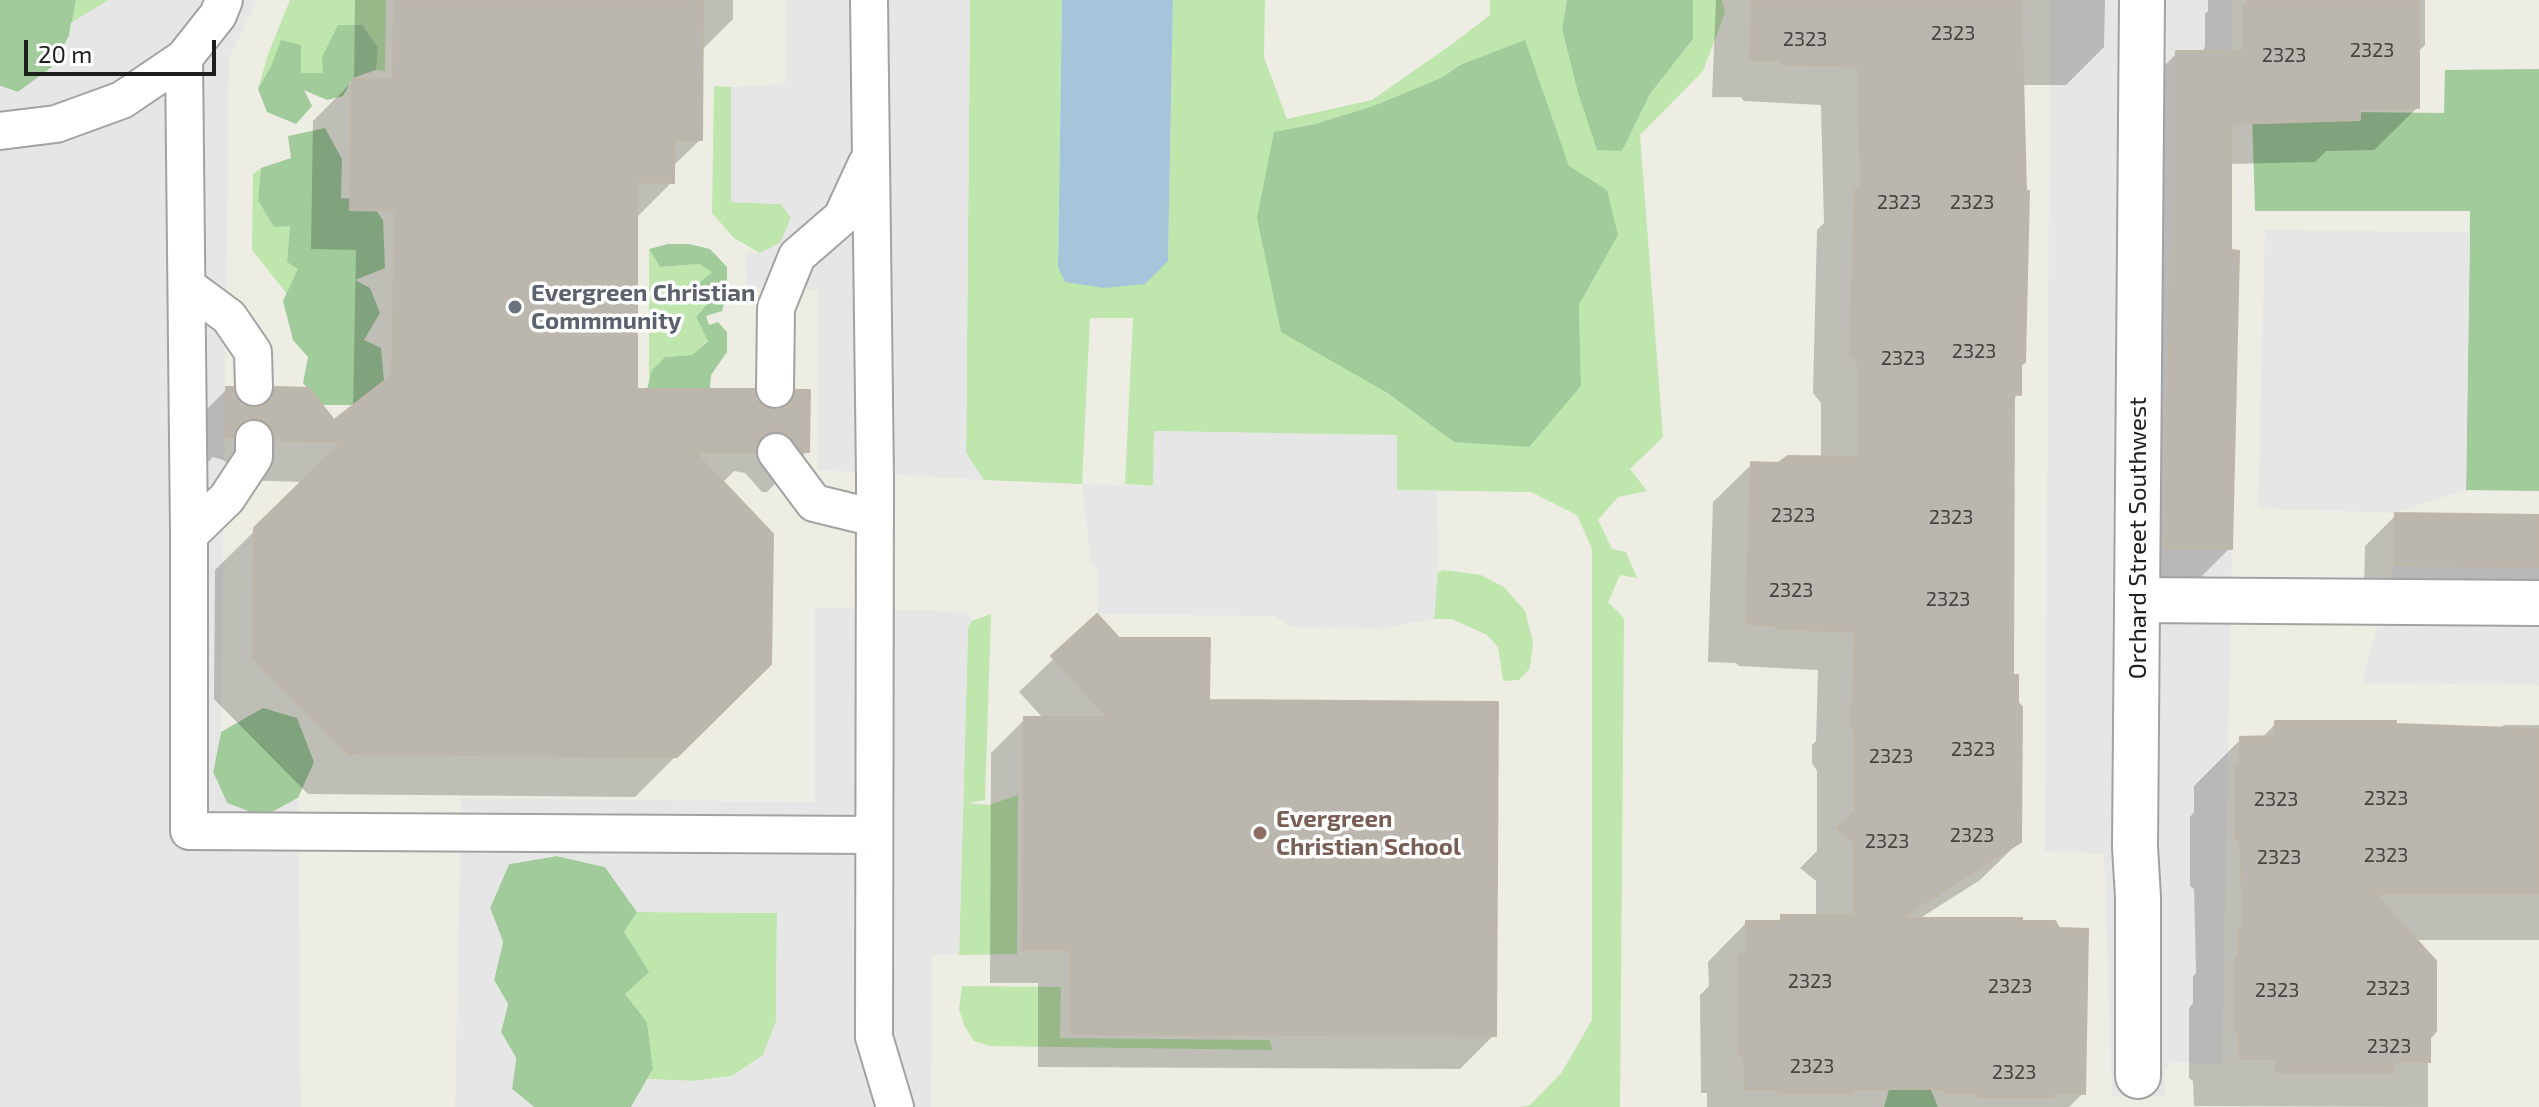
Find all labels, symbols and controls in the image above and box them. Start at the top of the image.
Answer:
house number: 2323 [1931,21,1975,45]
scale bar [28,24,220,74]
house number: 2323 [1783,27,1827,51]
house number: 2323 [2350,38,2394,62]
text: 20 m [38,39,92,68]
house number: 2323 [2262,43,2306,67]
house number: 2323 [1877,190,1921,214]
house number: 2323 [1950,190,1994,214]
place label: Evergreen Christian Commmunity [531,279,755,335]
marker: Evergreen Christian Commmunity [506,298,524,316]
house number: 2323 [1952,339,1996,363]
house number: 2323 [1881,346,1925,370]
street label: Orchard Street Southwest [2124,397,2152,679]
house number: 2323 [1771,503,1815,527]
house number: 2323 [1929,505,1973,529]
house number: 2323 [1769,578,1813,602]
house number: 2323 [1926,587,1970,611]
house number: 2323 [1951,737,1995,761]
house number: 2323 [1869,744,1913,768]
house number: 2323 [2364,786,2408,810]
house number: 2323 [2254,787,2298,811]
place label: Evergreen Christian School [1276,805,1461,861]
house number: 2323 [1950,823,1994,847]
marker: Evergreen Christian School [1251,824,1269,842]
house number: 2323 [1865,829,1909,853]
house number: 2323 [2364,843,2408,867]
house number: 2323 [2257,845,2301,869]
house number: 2323 [1788,969,1832,993]
house number: 2323 [1988,974,2032,998]
house number: 2323 [2366,976,2410,1000]
house number: 2323 [2255,978,2299,1002]
house number: 2323 [2367,1034,2411,1058]
house number: 2323 [1790,1054,1834,1078]
house number: 2323 [1992,1060,2036,1084]

